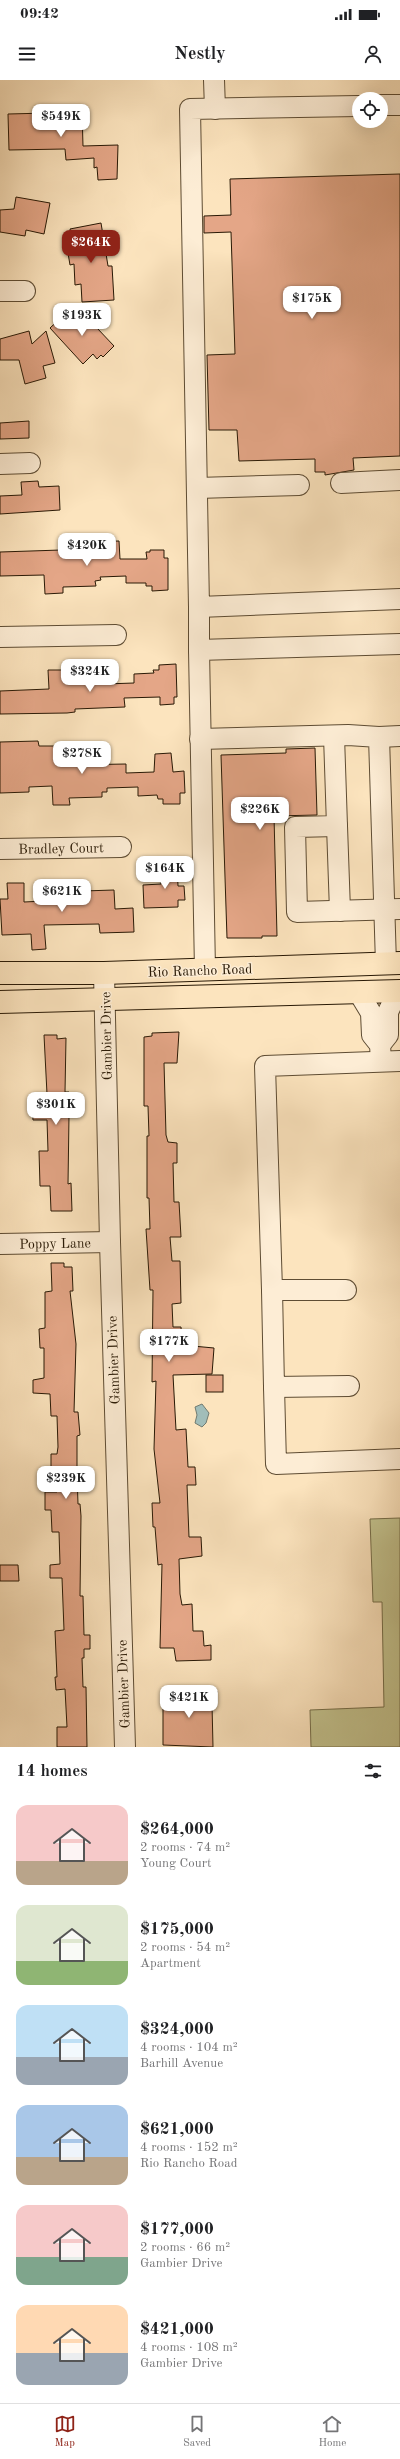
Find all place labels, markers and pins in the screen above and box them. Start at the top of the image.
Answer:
pin: $549K [33,104,89,138]
pin: $264K [63,230,119,264]
pin: $175K [284,286,340,320]
pin: $193K [54,303,110,337]
pin: $420K [59,533,115,567]
pin: $324K [62,659,118,693]
pin: $278K [54,741,110,775]
pin: $226K [232,797,288,831]
pin: $164K [137,856,193,890]
pin: $621K [34,879,90,913]
pin: $301K [28,1092,84,1126]
pin: $177K [141,1329,197,1363]
pin: $239K [38,1466,94,1500]
pin: $421K [161,1685,217,1719]

